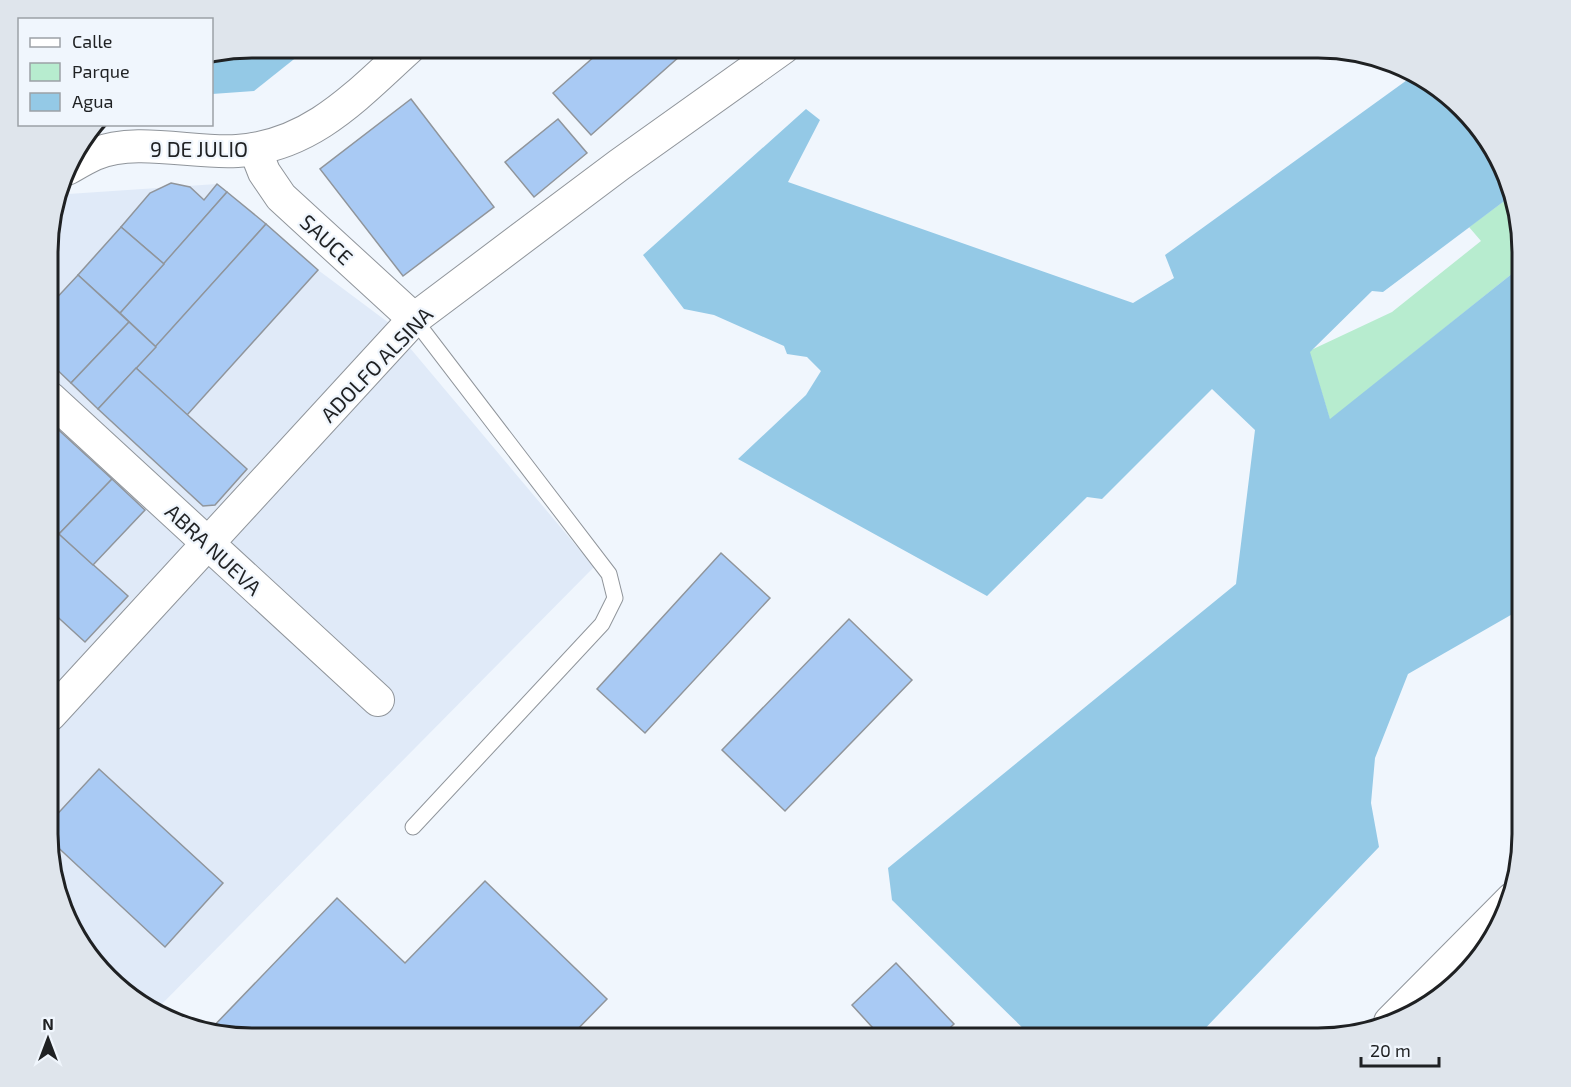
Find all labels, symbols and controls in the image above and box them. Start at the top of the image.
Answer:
legend [18,18,213,126]
text: Calle [72,30,113,52]
text: Parque [72,60,130,82]
text: Agua [72,90,113,112]
street label: 9 DE JULIO [150,136,248,161]
street label: SAUCE [296,209,358,269]
street label: ADOLFO ALSINA [315,301,437,427]
street label: ABRA NUEVA [161,498,267,600]
north arrow [18,1009,78,1069]
text: N [42,1014,54,1033]
scale bar [1361,1030,1439,1068]
text: 20 m [1370,1039,1411,1061]

